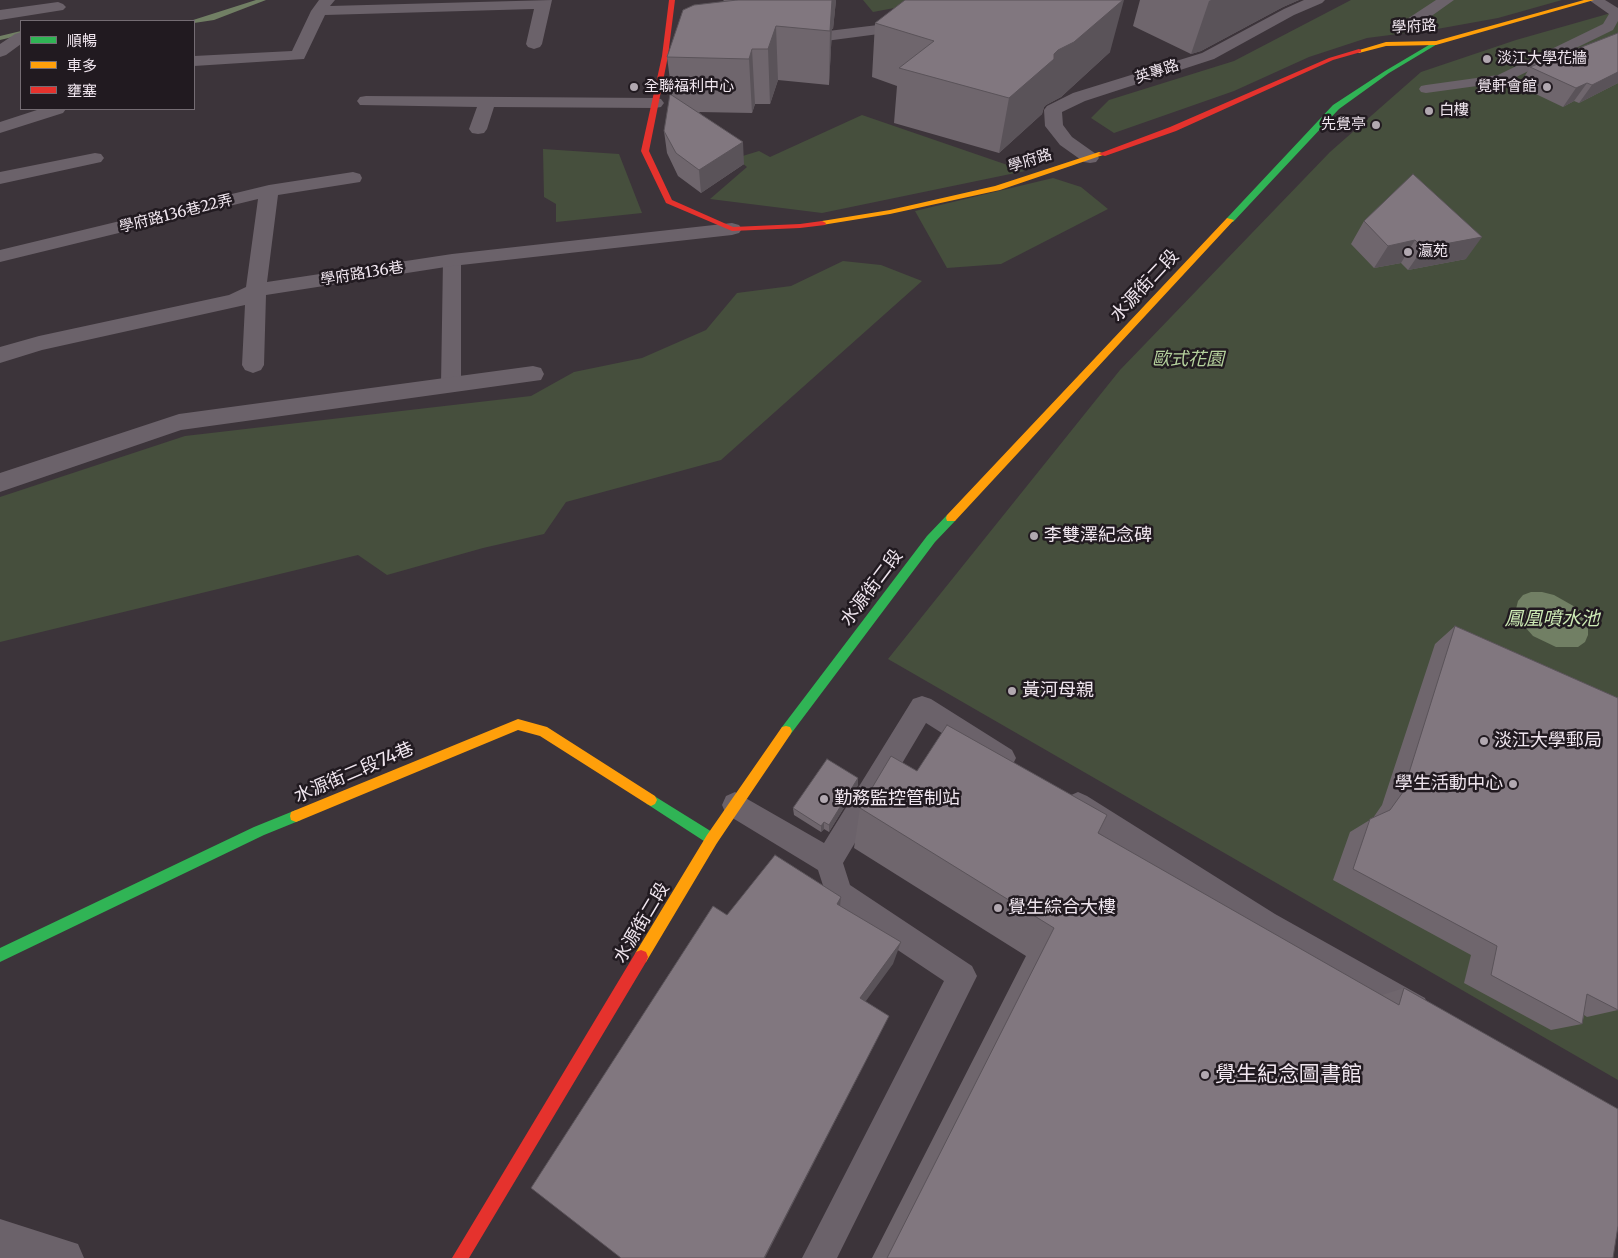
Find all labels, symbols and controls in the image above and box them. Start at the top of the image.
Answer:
street label: 學府路 [1391,17,1437,37]
legend [20,20,195,110]
text: 順暢 [67,31,97,50]
place label: 淡江大學花牆 [1497,50,1587,68]
marker: 淡江大學花牆 [1481,53,1493,65]
text: 車多 [67,56,97,75]
street label: 英專路 [1133,56,1181,88]
place label: 全聯福利中心 [644,78,734,96]
place label: 覺軒會館 [1477,78,1537,96]
text: 壅塞 [67,81,97,100]
marker: 全聯福利中心 [628,81,640,93]
marker: 覺軒會館 [1541,81,1553,93]
place label: 白樓 [1439,102,1469,120]
marker: 白樓 [1423,105,1435,117]
place label: 先覺亭 [1321,116,1366,134]
marker: 先覺亭 [1370,119,1382,131]
street label: 學府路 [1006,146,1054,176]
street label: 學府路136巷22弄 [117,191,235,237]
place label: 瀛苑 [1418,243,1448,261]
street label: 水源街二段 [1106,246,1184,326]
marker: 瀛苑 [1402,246,1414,258]
street label: 學府路136巷 [319,259,405,289]
park label: 歐式花園 [1152,349,1224,371]
place label: 李雙澤紀念碑 [1044,525,1152,547]
marker: 李雙澤紀念碑 [1028,530,1040,542]
street label: 水源街二段 [836,546,908,630]
water label: 鳳凰噴水池 [1505,609,1599,631]
place label: 黃河母親 [1022,680,1094,702]
marker: 黃河母親 [1006,685,1018,697]
place label: 淡江大學郵局 [1494,730,1602,752]
marker: 淡江大學郵局 [1478,735,1490,747]
street label: 水源街二段74巷 [291,738,417,808]
place label: 學生活動中心 [1395,773,1503,795]
marker: 學生活動中心 [1507,778,1519,790]
place label: 勤務監控管制站 [834,788,960,810]
marker: 勤務監控管制站 [818,793,830,805]
street label: 水源街二段 [610,879,674,967]
place label: 覺生綜合大樓 [1008,897,1116,919]
marker: 覺生綜合大樓 [992,902,1004,914]
place label: 覺生紀念圖書館 [1215,1062,1362,1088]
marker: 覺生紀念圖書館 [1199,1069,1211,1081]

